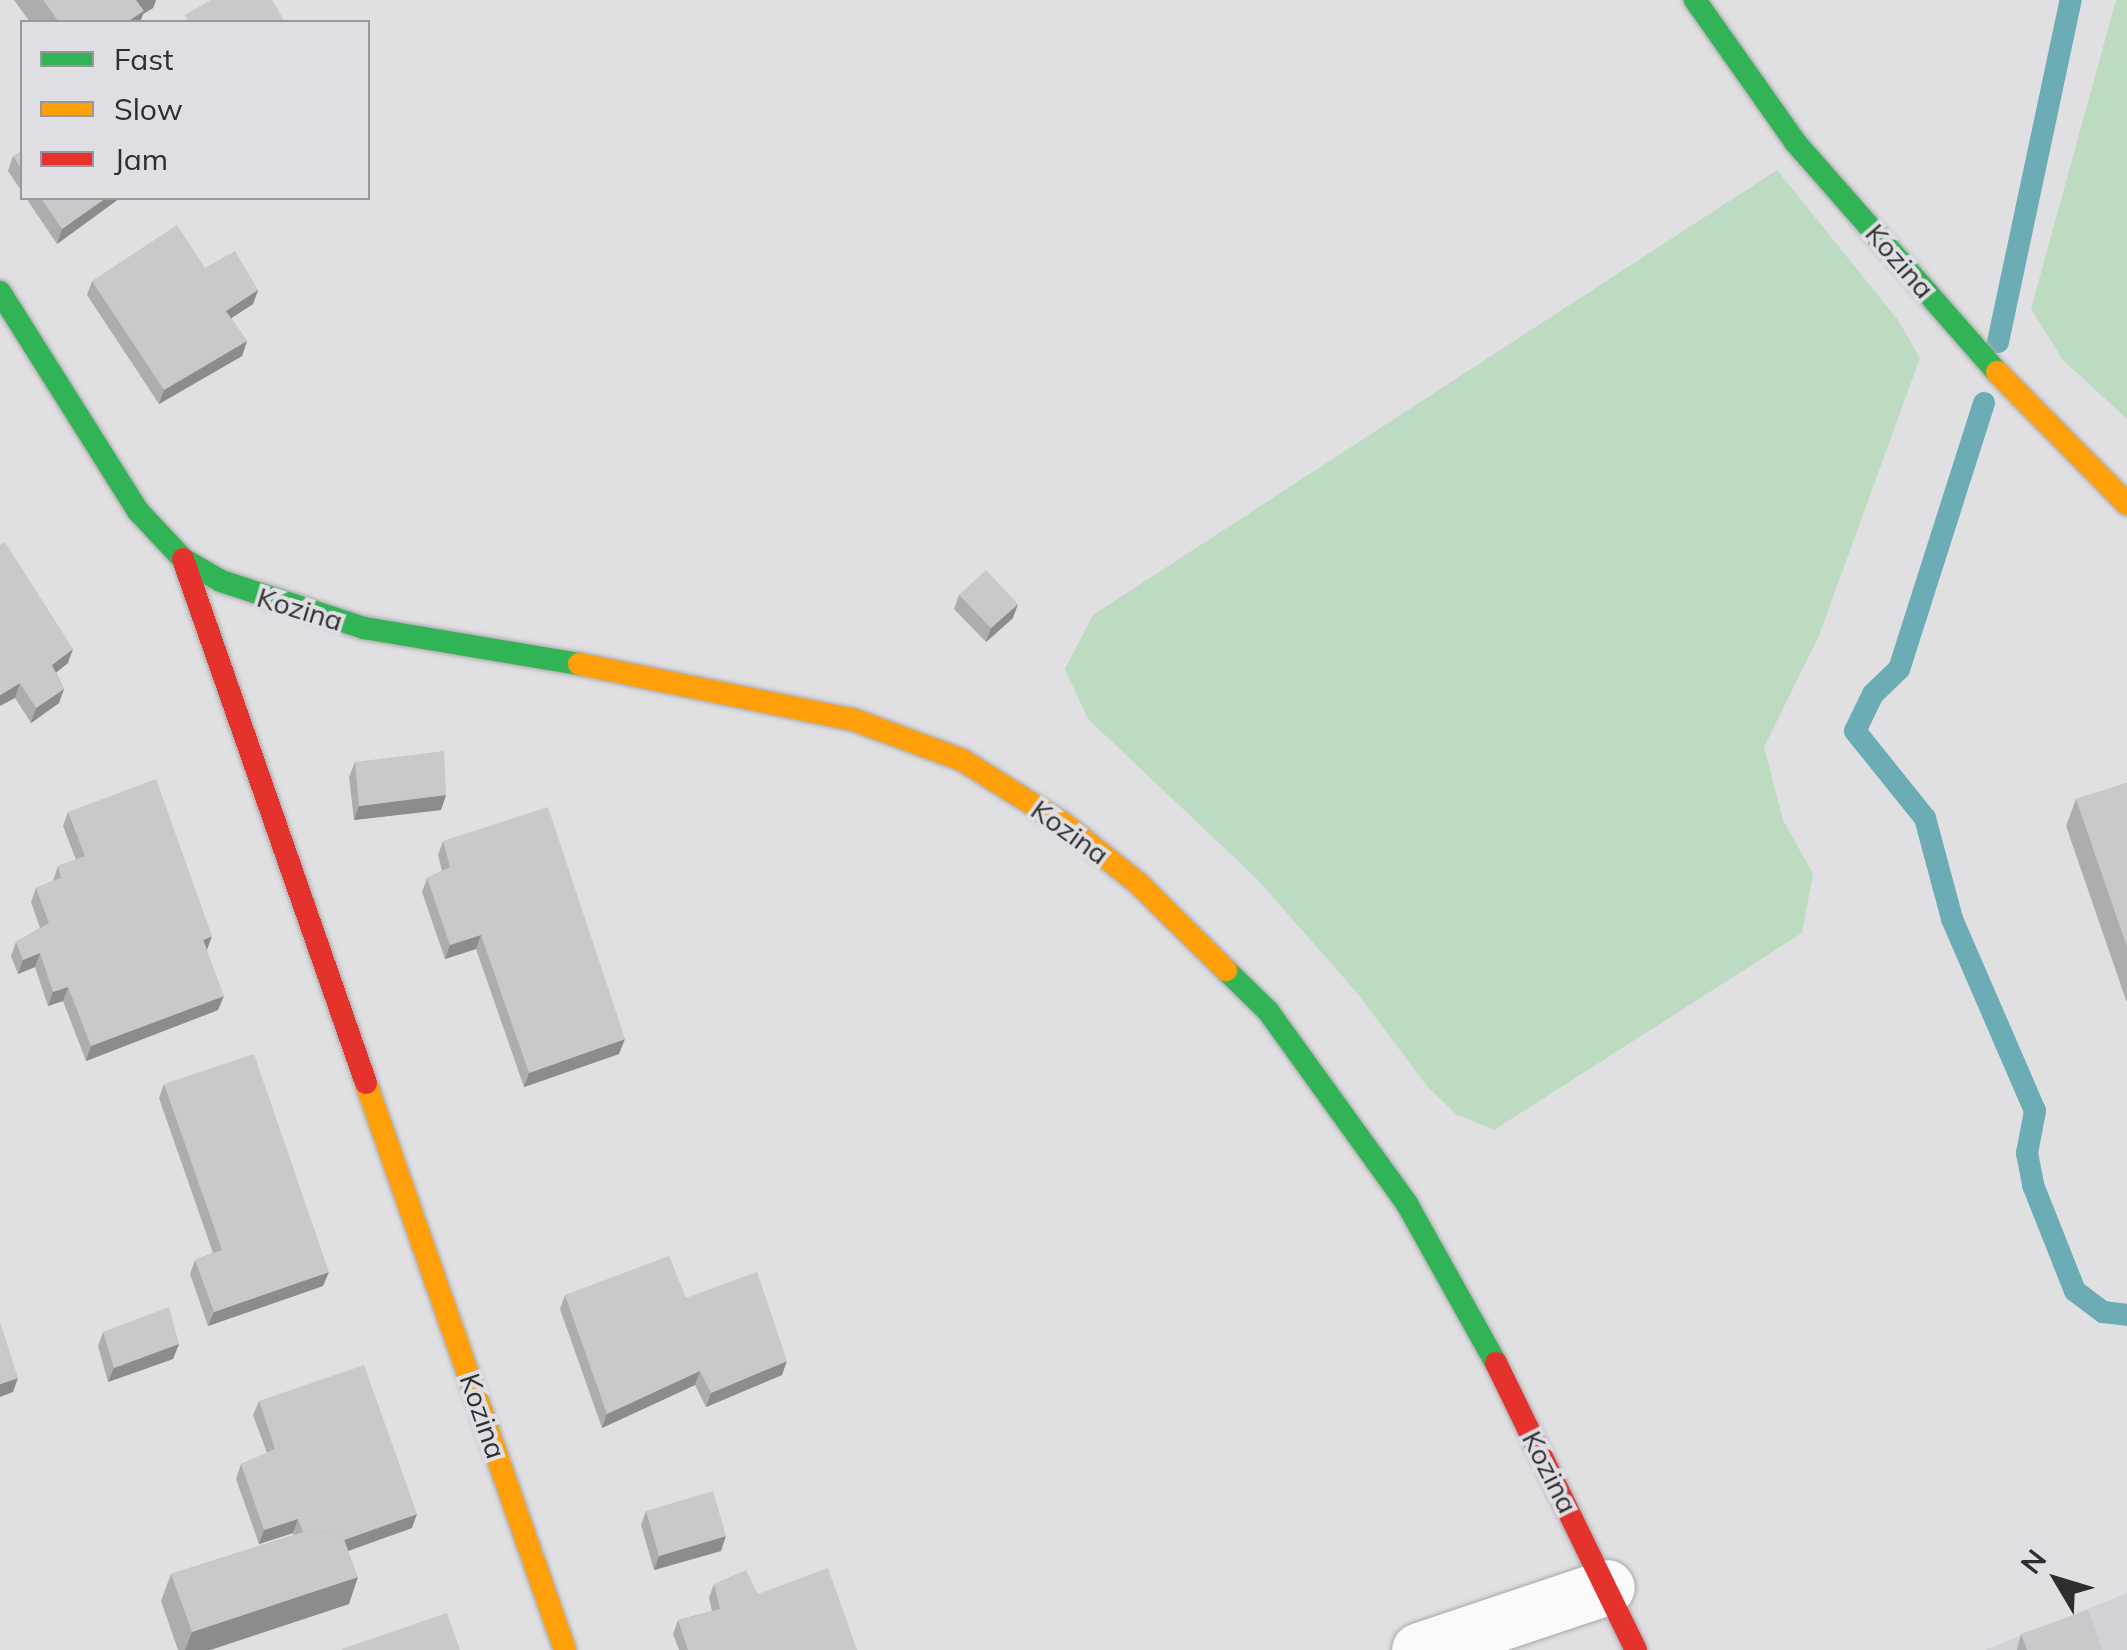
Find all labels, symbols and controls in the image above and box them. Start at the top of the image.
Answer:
legend [20,20,370,200]
text: Fast [114,40,174,78]
text: Slow [114,90,183,128]
text: Jam [114,140,168,178]
street label: Kozina [1859,217,1941,305]
street label: Kozina [253,580,347,638]
street label: Kozina [1025,793,1115,871]
street label: Kozina [453,1369,513,1463]
street label: Kozina [1515,1425,1585,1519]
north arrow [2007,1530,2107,1630]
text: N [2013,1542,2053,1580]

